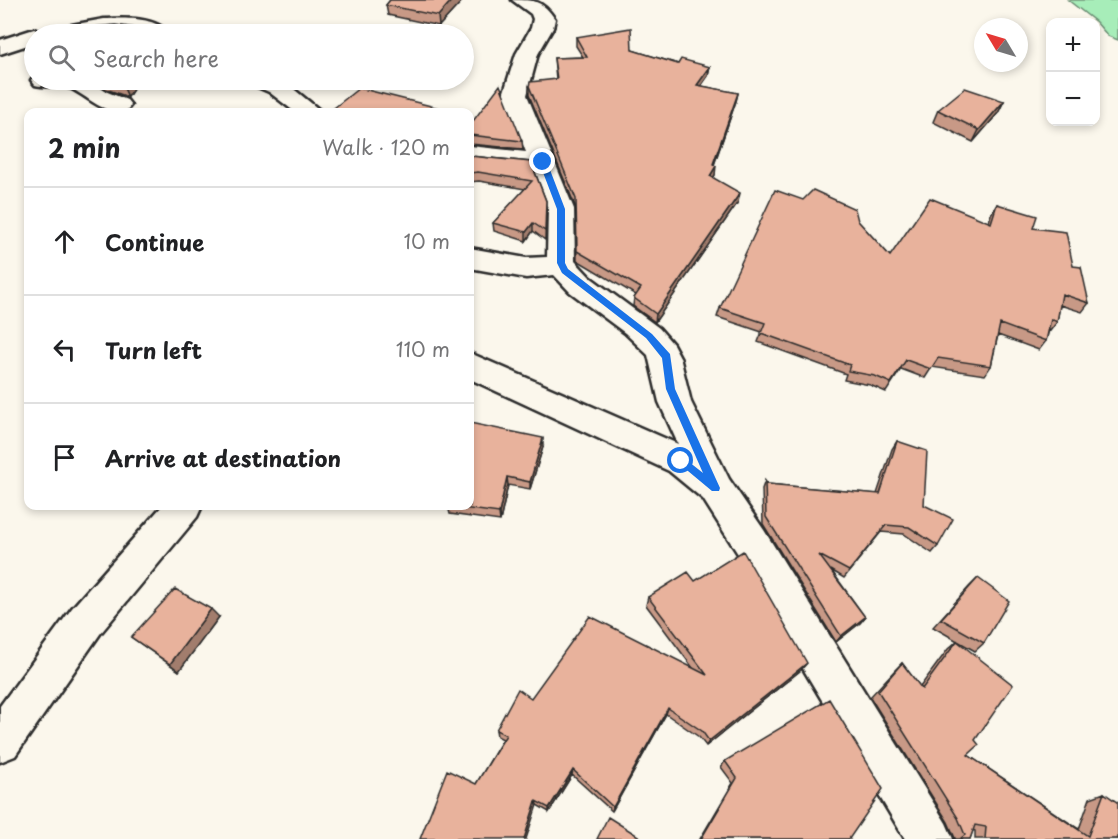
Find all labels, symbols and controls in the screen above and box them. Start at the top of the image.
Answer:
north arrow [974,18,1028,72]
map controls [1046,18,1100,126]
button: + [1046,18,1100,72]
search box [24,24,474,90]
icon: search [45,41,78,74]
text: Search here [93,41,219,74]
button: − [1046,72,1100,126]
text: 2 min [48,128,121,167]
text: Walk · 120 m [322,132,450,162]
route end [529,148,555,174]
icon: ahead [48,225,81,258]
text: Continue [105,225,204,258]
text: 10 m [403,226,450,256]
icon: left [48,333,81,366]
text: Turn left [105,333,202,366]
text: 110 m [396,334,450,364]
icon: arrive [48,441,81,474]
text: Arrive at destination [105,441,341,474]
route start [667,447,693,473]

